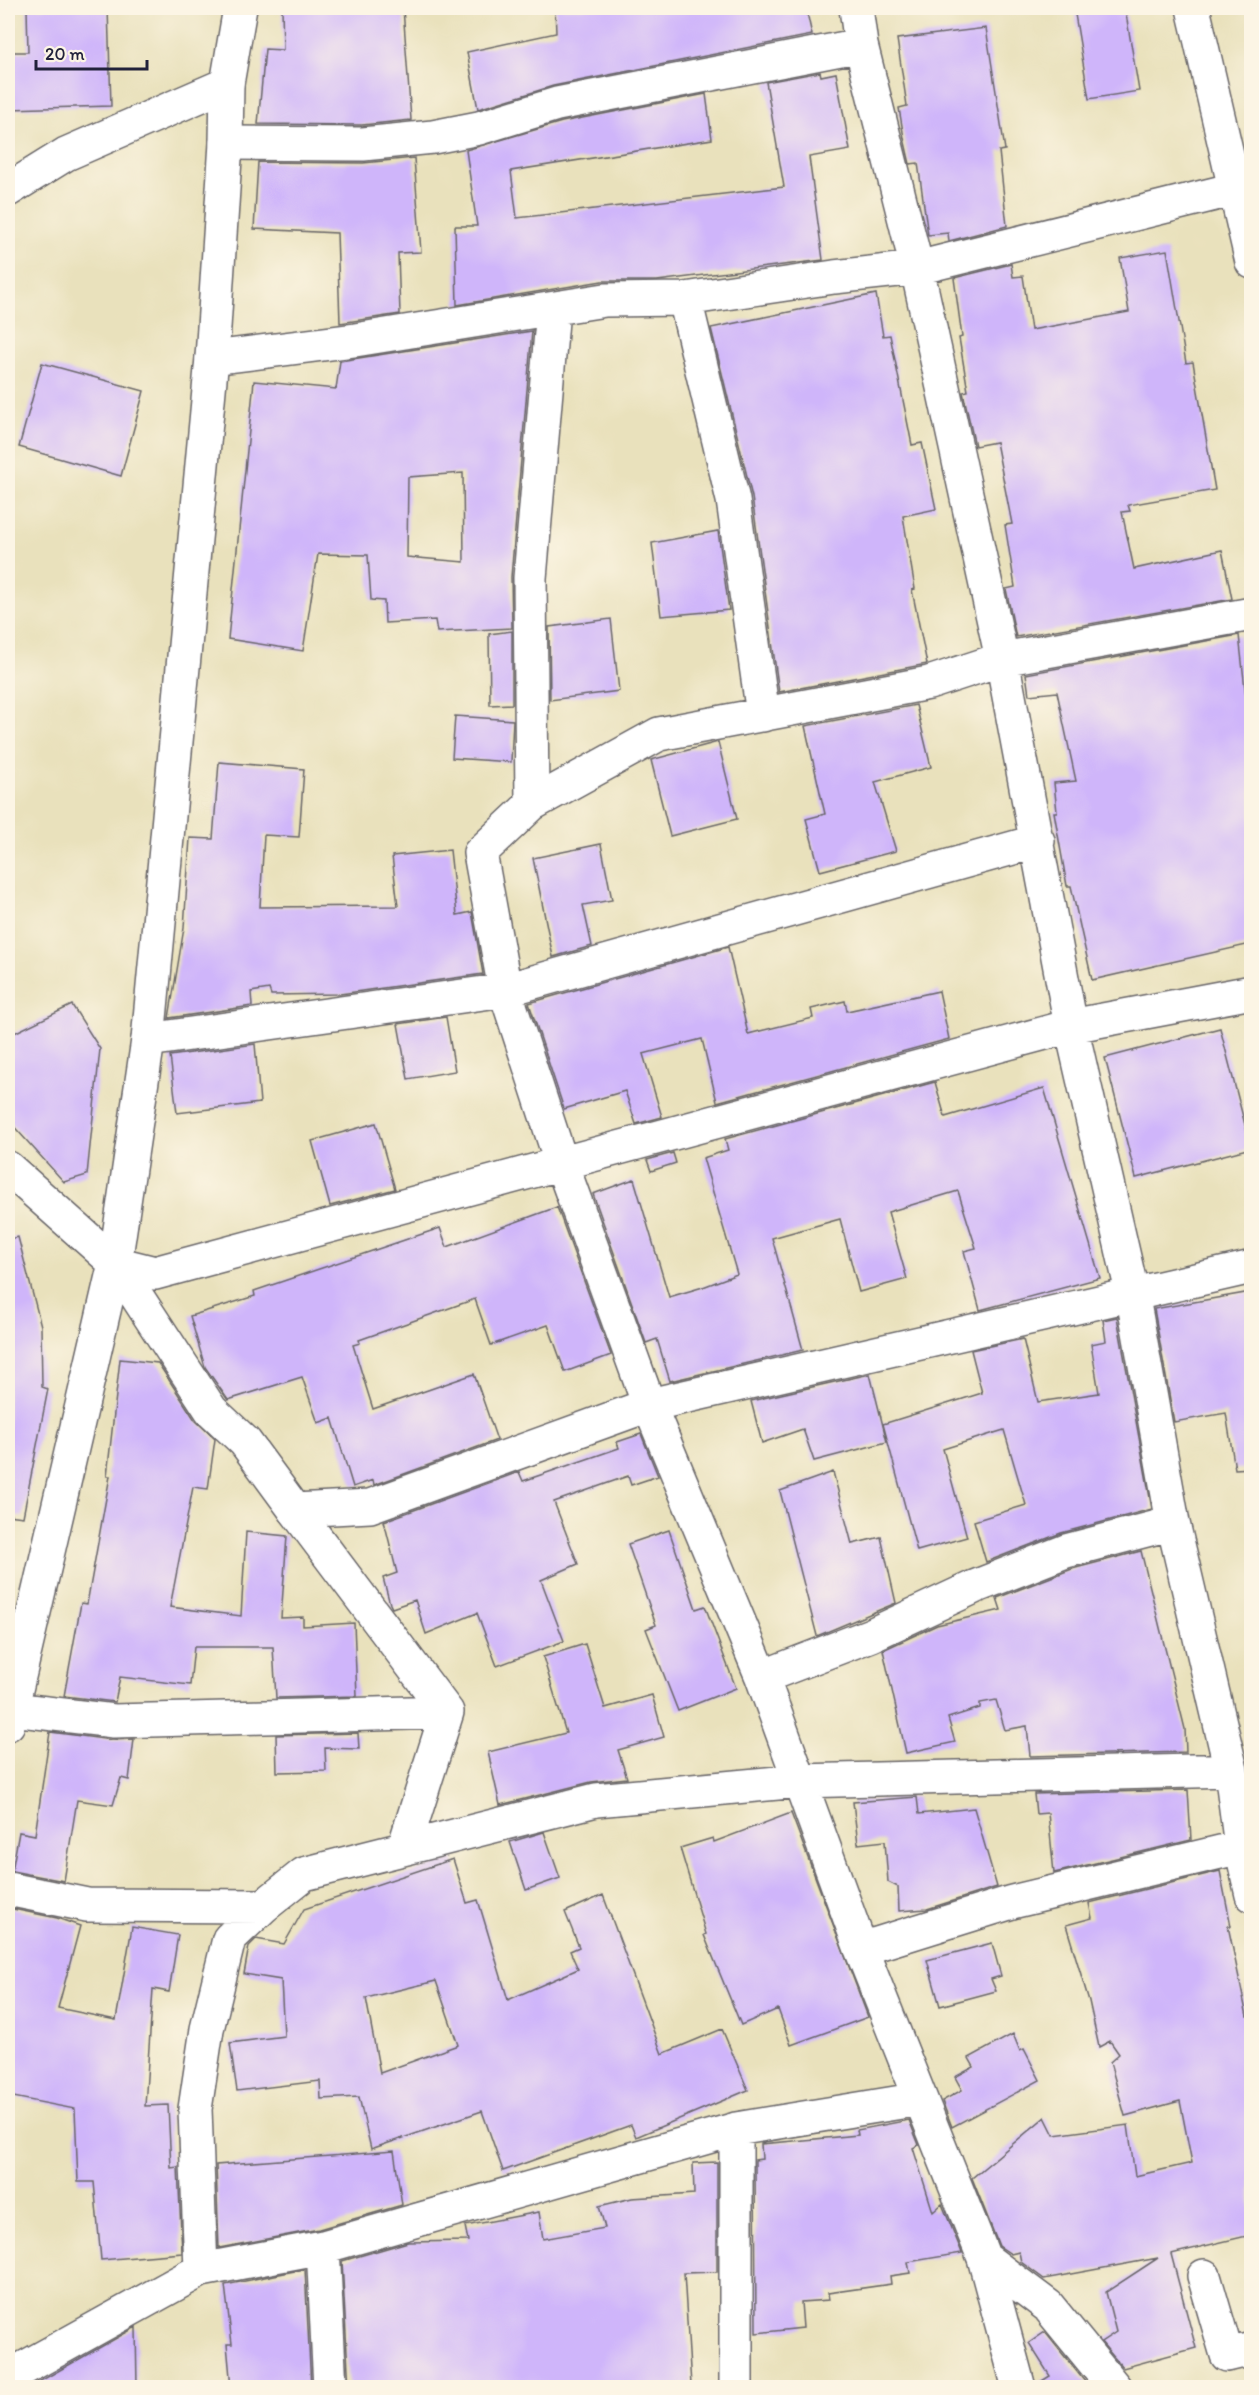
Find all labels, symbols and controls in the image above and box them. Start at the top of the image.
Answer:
scale bar [36,33,147,71]
text: 20 m [45,43,85,65]

